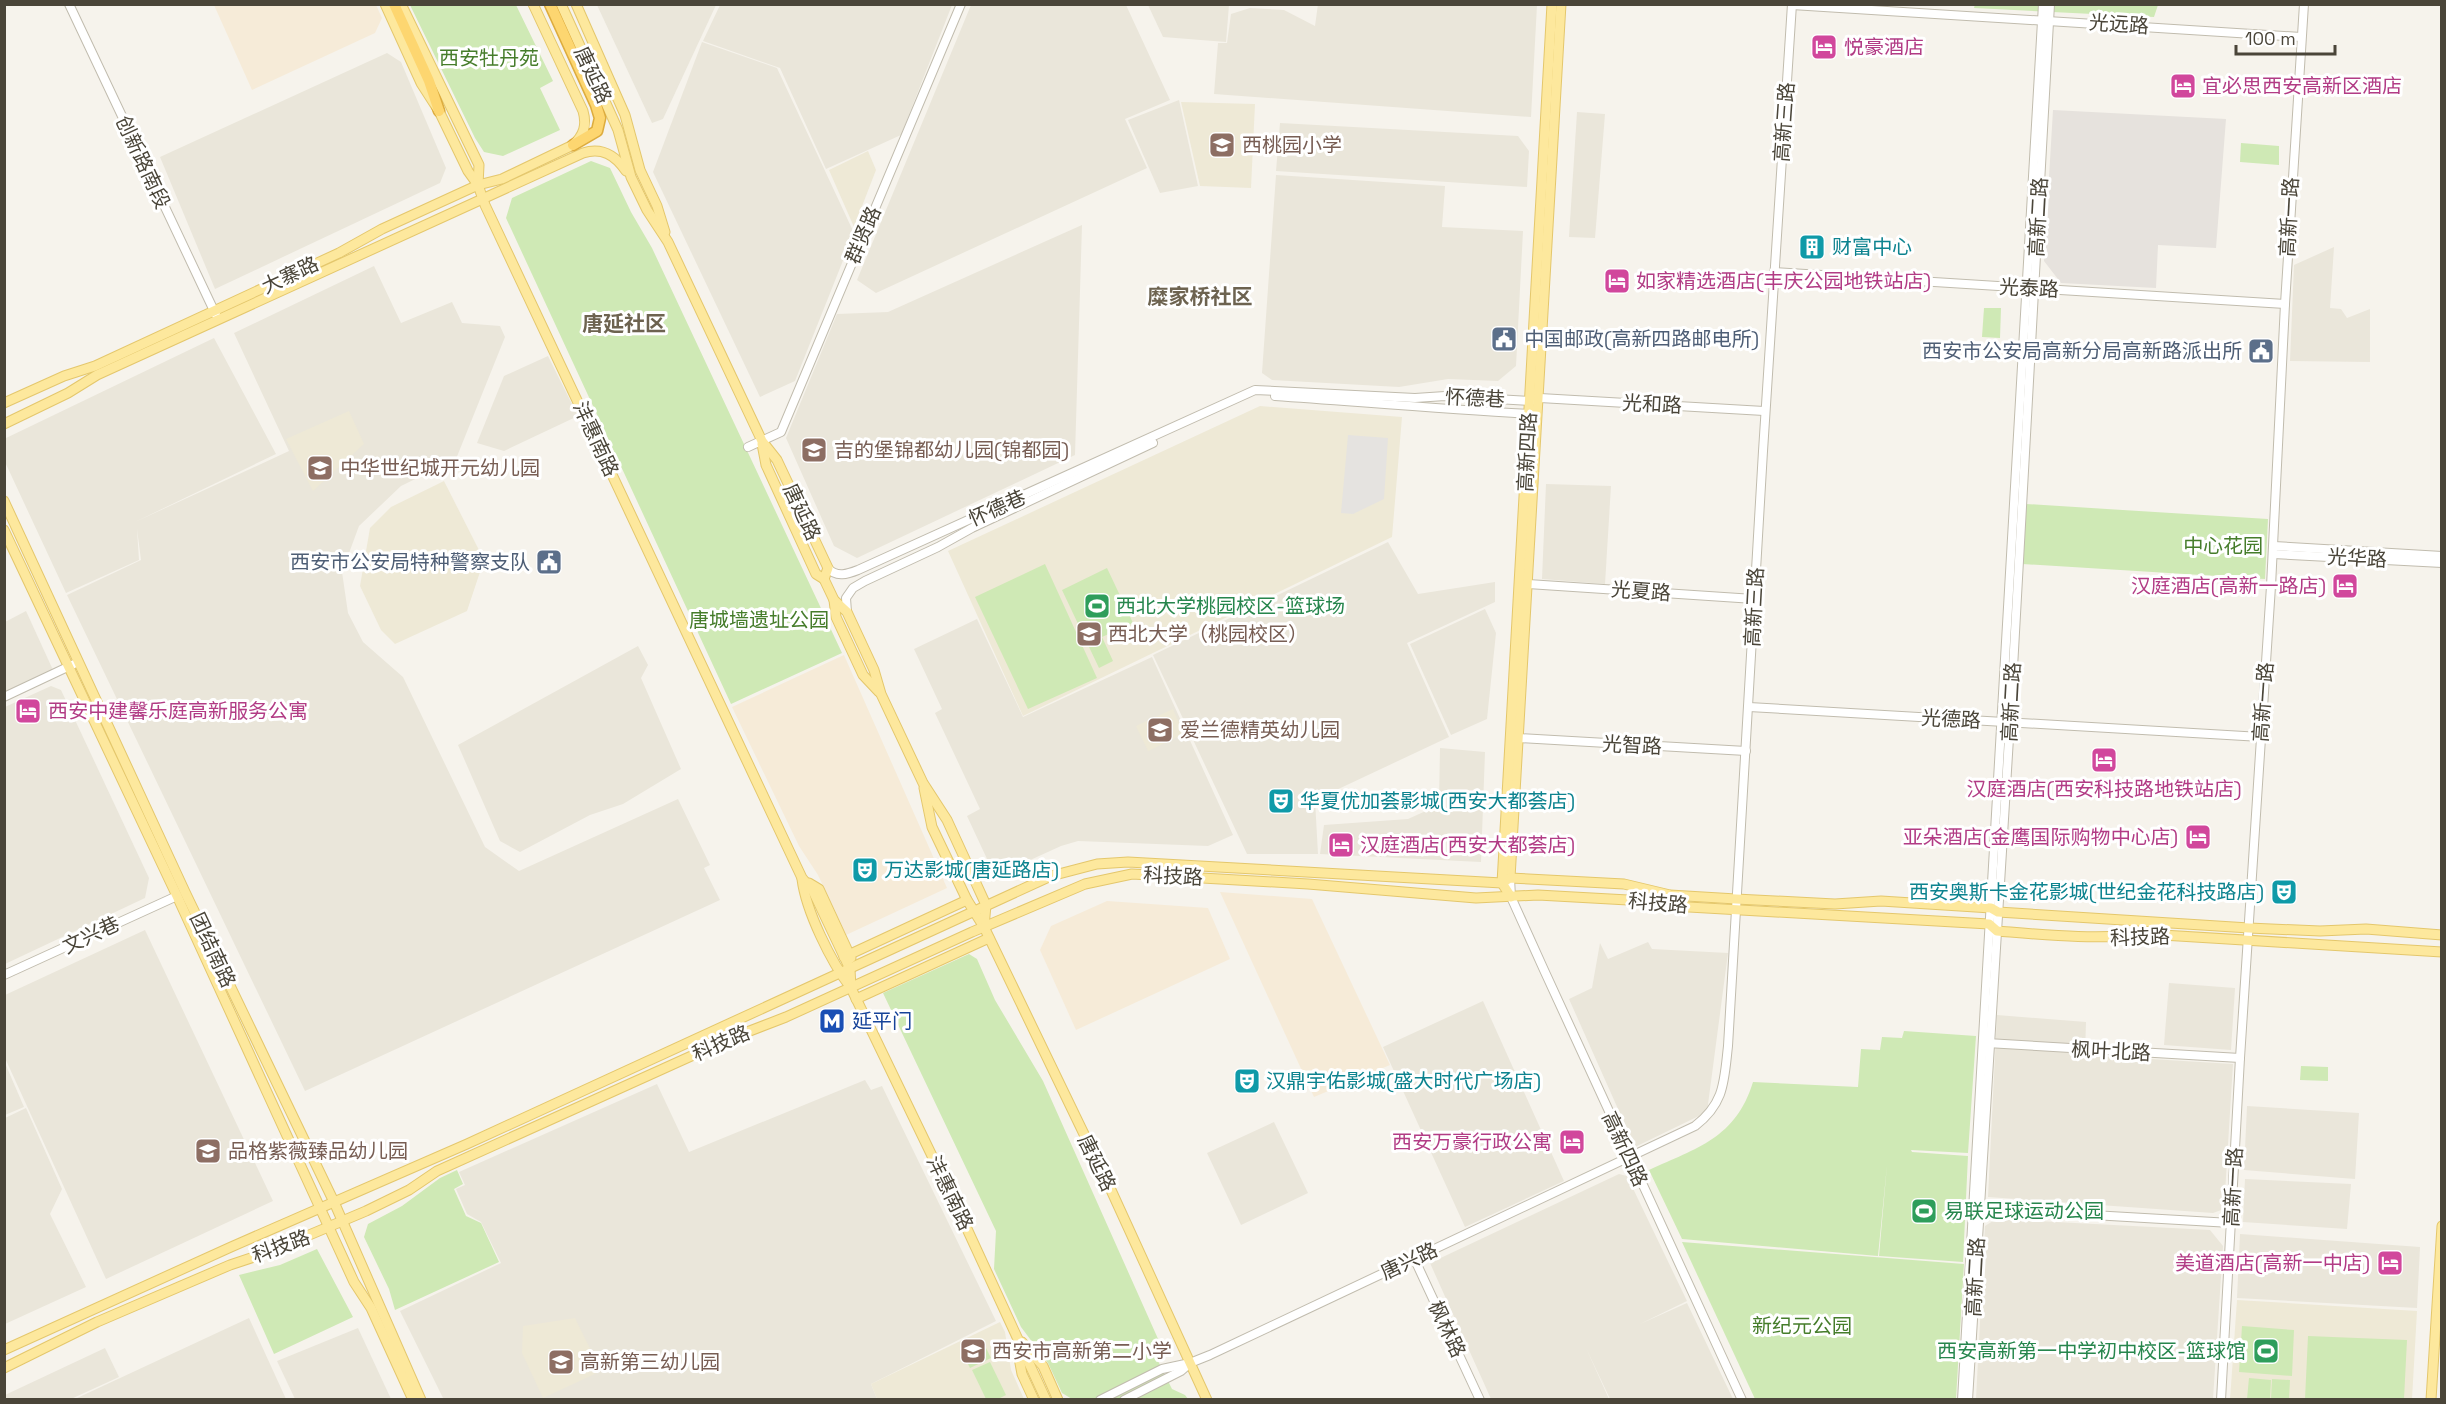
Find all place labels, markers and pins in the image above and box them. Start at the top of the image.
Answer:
hotel icon: 悦豪酒店 [1809,32,1839,62]
place label: 悦豪酒店 [1844,34,1924,60]
hotel icon: 宜必思西安高新区酒店 [2168,71,2198,101]
place label: 宜必思西安高新区酒店 [2202,73,2402,99]
school or university icon: 西桃园小学 [1207,130,1237,160]
place label: 西桃园小学 [1242,132,1342,158]
building icon: 财富中心 [1797,232,1827,262]
place label: 财富中心 [1832,234,1912,260]
hotel icon: 如家精选酒店(丰庆公园地铁站店) [1602,266,1632,296]
place label: 如家精选酒店(丰庆公园地铁站店) [1636,268,1931,294]
public building icon: 中国邮政(高新四路邮电所) [1489,324,1519,354]
place label: 中国邮政(高新四路邮电所) [1524,326,1759,352]
public building icon: 西安市公安局高新分局高新路派出所 [2246,336,2276,366]
place label: 西安市公安局高新分局高新路派出所 [1922,338,2242,364]
school or university icon: 吉的堡锦都幼儿园(锦都园) [799,435,829,465]
place label: 吉的堡锦都幼儿园(锦都园) [834,437,1069,463]
school or university icon: 中华世纪城开元幼儿园 [305,453,335,483]
place label: 中华世纪城开元幼儿园 [340,455,540,481]
public building icon: 西安市公安局特种警察支队 [534,547,564,577]
place label: 西安市公安局特种警察支队 [290,549,530,575]
hotel icon: 汉庭酒店(高新一路店) [2330,571,2360,601]
place label: 汉庭酒店(高新一路店) [2131,573,2326,599]
sports icon: 西北大学桃园校区-篮球场 [1082,591,1112,621]
place label: 西北大学桃园校区-篮球场 [1116,593,1345,619]
school or university icon: 西北大学（桃园校区） [1074,619,1104,649]
place label: 西北大学（桃园校区） [1108,621,1308,647]
hotel icon: 西安中建馨乐庭高新服务公寓 [13,696,43,726]
place label: 西安中建馨乐庭高新服务公寓 [48,698,308,724]
school or university icon: 爱兰德精英幼儿园 [1145,715,1175,745]
place label: 爱兰德精英幼儿园 [1180,717,1340,743]
hotel icon: 汉庭酒店(西安科技路地铁站店) [2089,745,2119,775]
place label: 汉庭酒店(西安科技路地铁站店) [1966,776,2242,802]
theatre icon: 华夏优加荟影城(西安大都荟店) [1266,786,1296,816]
place label: 华夏优加荟影城(西安大都荟店) [1300,788,1575,814]
hotel icon: 亚朵酒店(金鹰国际购物中心店) [2183,822,2213,852]
place label: 亚朵酒店(金鹰国际购物中心店) [1903,824,2178,850]
hotel icon: 汉庭酒店(西安大都荟店) [1326,830,1356,860]
place label: 汉庭酒店(西安大都荟店) [1360,832,1575,858]
theatre icon: 万达影城(唐延路店) [850,855,880,885]
place label: 万达影城(唐延路店) [884,857,1059,883]
theatre icon: 西安奥斯卡金花影城(世纪金花科技路店) [2269,877,2299,907]
place label: 西安奥斯卡金花影城(世纪金花科技路店) [1909,879,2264,905]
metro station icon: 延平门 [817,1006,847,1036]
place label: 延平门 [852,1008,912,1034]
theatre icon: 汉鼎宇佑影城(盛大时代广场店) [1232,1066,1262,1096]
place label: 汉鼎宇佑影城(盛大时代广场店) [1266,1068,1541,1094]
hotel icon: 西安万豪行政公寓 [1557,1127,1587,1157]
place label: 西安万豪行政公寓 [1392,1129,1552,1155]
school or university icon: 品格紫薇臻品幼儿园 [193,1136,223,1166]
place label: 品格紫薇臻品幼儿园 [228,1138,408,1164]
sports icon: 易联足球运动公园 [1909,1196,1939,1226]
place label: 易联足球运动公园 [1944,1198,2104,1224]
hotel icon: 美道酒店(高新一中店) [2375,1248,2405,1278]
place label: 美道酒店(高新一中店) [2175,1250,2370,1276]
school or university icon: 西安市高新第二小学 [958,1336,988,1366]
sports icon: 西安高新第一中学初中校区-篮球馆 [2251,1336,2281,1366]
place label: 西安市高新第二小学 [992,1338,1172,1364]
place label: 西安高新第一中学初中校区-篮球馆 [1937,1338,2246,1364]
school or university icon: 高新第三幼儿园 [546,1347,576,1377]
place label: 高新第三幼儿园 [580,1349,720,1375]

